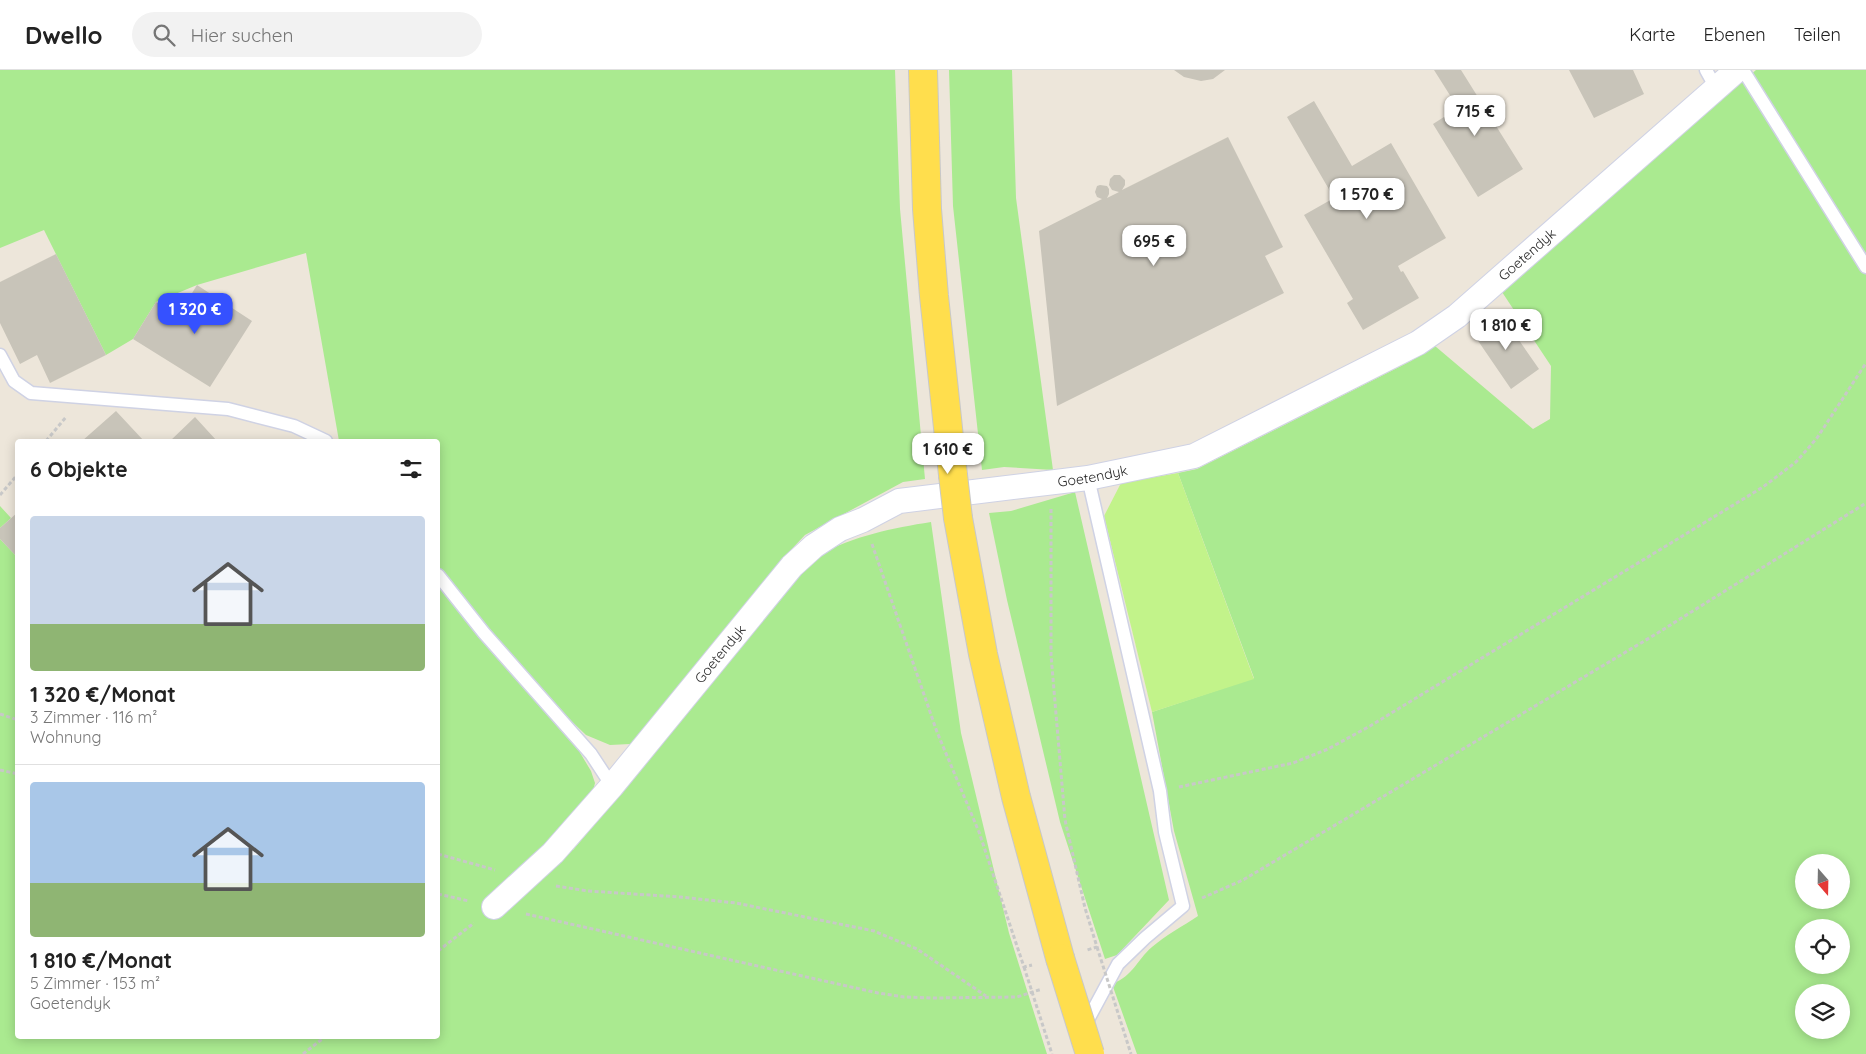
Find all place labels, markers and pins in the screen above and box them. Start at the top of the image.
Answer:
pin: 715 € [1440,94,1510,137]
pin: 1 570 € [1321,178,1413,220]
pin: 695 € [1119,224,1189,267]
pin: 1 320 € [149,292,241,335]
pin: 1 810 € [1460,308,1552,351]
pin: 1 610 € [902,432,994,475]

